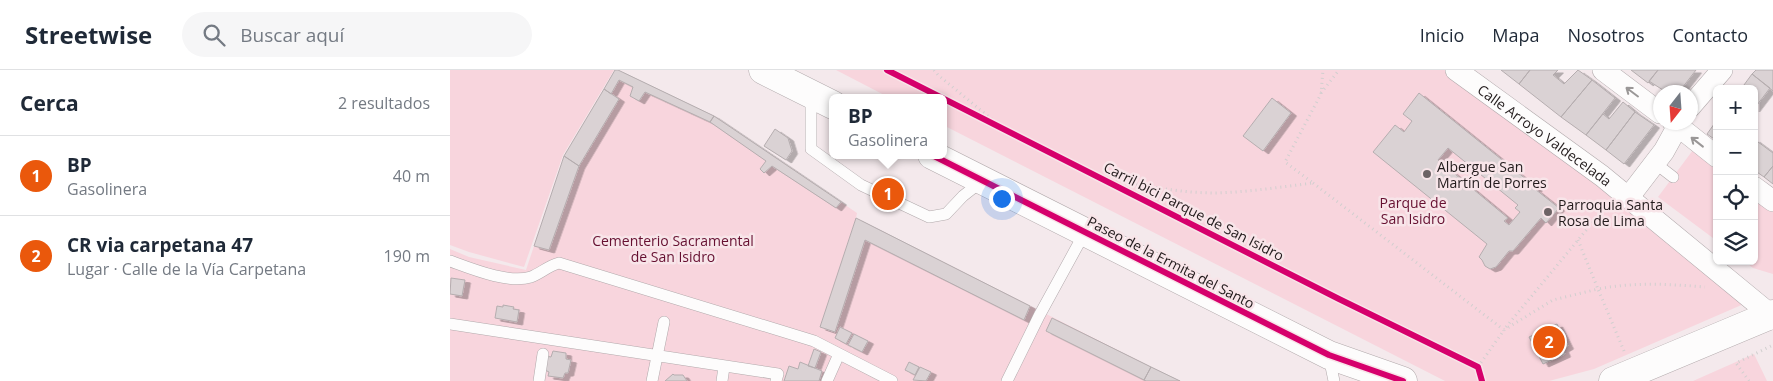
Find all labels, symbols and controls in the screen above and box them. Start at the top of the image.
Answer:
search box [182,12,532,57]
text: Streetwise [25,18,152,51]
icon: search [200,21,228,49]
text: Buscar aquí [240,22,344,48]
text: Inicio [1420,23,1464,47]
text: Mapa [1492,23,1540,47]
text: Nosotros [1568,23,1645,47]
text: Contacto [1673,23,1748,47]
street label: Calle Arroyo Valdecelada [1474,80,1616,190]
north arrow [1653,85,1698,130]
map controls [1713,85,1758,265]
button: + [1713,85,1758,130]
one-way arrow [1626,86,1639,97]
text: Cerca [20,89,79,117]
text: 2 resultados [338,92,430,114]
popup [829,94,947,159]
text: BP [848,103,873,129]
text: Gasolinera [848,129,928,151]
button: − [1713,130,1758,175]
one-way arrow [1691,136,1704,147]
text: BP [67,152,92,178]
street label: Carril bici Parque de San Isidro [1101,157,1287,265]
place label: Albergue San Martín de Porres [1437,157,1547,192]
text: 1 [31,165,41,187]
text: 40 m [393,165,430,187]
marker: Albergue San Martín de Porres [1421,168,1433,180]
pin: 1 [872,175,904,213]
button: locate [1713,175,1758,220]
text: Gasolinera [67,178,147,200]
your location [989,186,1015,212]
park label: Parque de San Isidro [1380,193,1447,228]
place label: Parroquia Santa Rosa de Lima [1558,195,1663,230]
marker: Parroquia Santa Rosa de Lima [1542,206,1554,218]
street label: Paseo de la Ermita del Santo [1084,211,1258,313]
button: layers [1713,220,1758,265]
park label: Cementerio Sacramental de San Isidro [592,231,754,266]
text: CR via carpetana 47 [67,232,253,258]
text: 2 [31,245,41,267]
text: 190 m [384,245,430,267]
text: Lugar · Calle de la Vía Carpetana [67,258,306,280]
pin: 2 [1533,323,1565,361]

